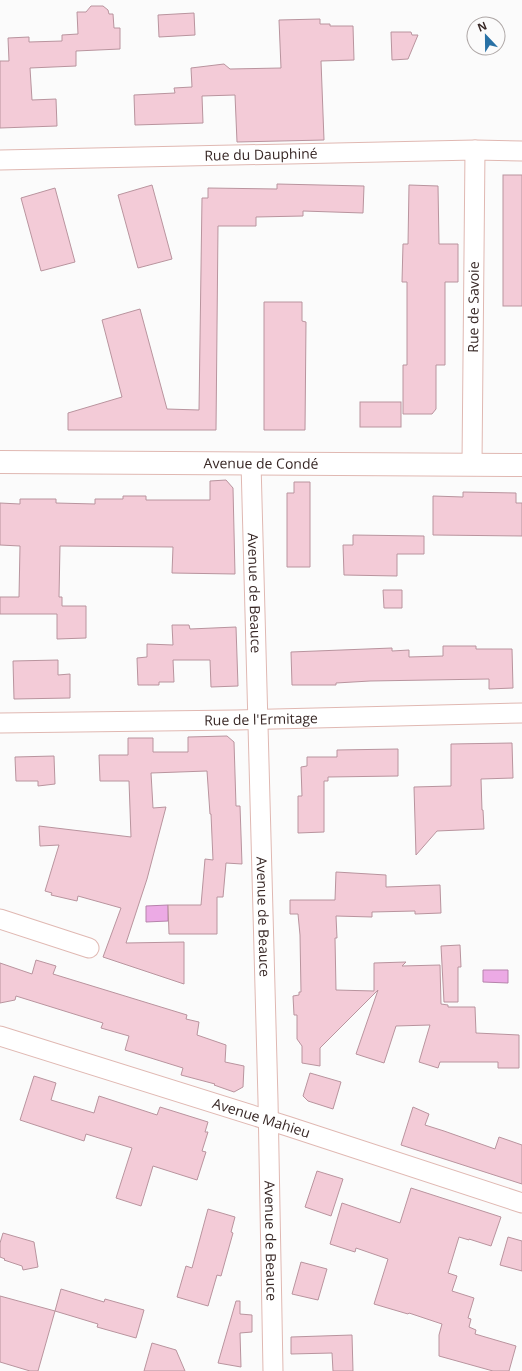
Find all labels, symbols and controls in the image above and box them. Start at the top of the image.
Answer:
north arrow [466,16,506,56]
text: N [475,18,489,35]
street label: Rue du Dauphiné [204,143,318,165]
street label: Rue de Savoie [463,261,483,353]
street label: Avenue de Condé [204,453,319,473]
street label: Avenue de Beauce [244,532,266,654]
street label: Rue de l'Ermitage [204,708,318,729]
street label: Avenue de Beauce [253,856,275,977]
street label: Avenue Mahieu [210,1093,313,1142]
street label: Avenue de Beauce [260,1180,282,1301]

